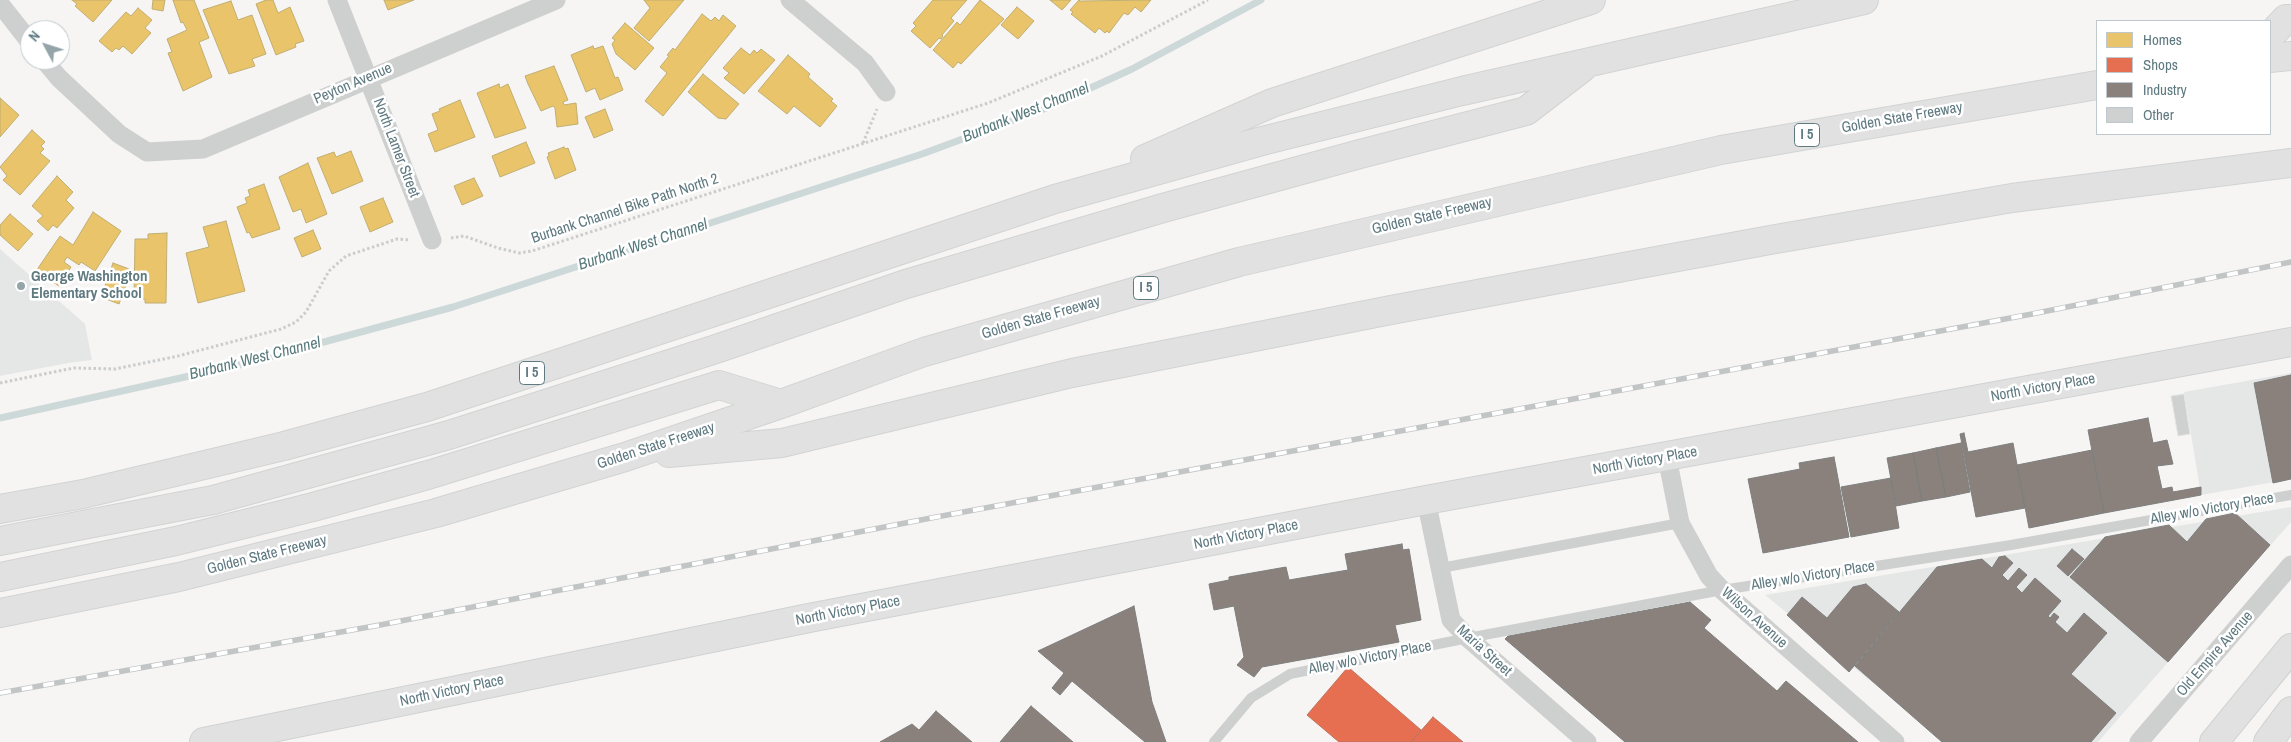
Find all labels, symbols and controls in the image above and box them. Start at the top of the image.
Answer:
north arrow [20,20,70,70]
legend [2096,20,2271,135]
text: N [25,27,44,45]
text: Homes [2143,29,2182,50]
text: Shops [2143,54,2178,75]
street label: Peyton Avenue [311,59,395,109]
water label: Burbank West Channel [960,79,1092,147]
text: Industry [2143,79,2187,100]
street label: North Lamer Street [369,96,423,200]
street label: Golden State Freeway [1840,99,1964,137]
text: Other [2143,104,2174,125]
road number: I 5 [1794,124,1820,146]
street label: Burbank Channel Bike Path North 2 [529,170,721,248]
street label: Golden State Freeway [1370,193,1494,239]
water label: Burbank West Channel [576,215,710,275]
place label: George Washington Elementary School [31,268,147,303]
road number: I 5 [1134,276,1158,300]
marker: George Washington Elementary School [15,280,27,292]
street label: Golden State Freeway [980,292,1102,344]
water label: Burbank West Channel [187,333,323,385]
road number: I 5 [520,362,544,384]
street label: North Victory Place [1989,370,2097,406]
street label: Golden State Freeway [595,419,717,473]
street label: North Victory Place [1591,443,1699,479]
street label: Alley w/o Victory Place [2149,489,2275,529]
street label: North Victory Place [1192,516,1300,554]
street label: Golden State Freeway [205,531,329,579]
street label: Alley w/o Victory Place [1750,557,1876,595]
street label: Wilson Avenue [1717,584,1791,652]
street label: North Victory Place [794,592,902,630]
street label: Old Empire Avenue [2173,608,2257,700]
street label: Maria Street [1453,622,1515,680]
street label: Alley w/o Victory Place [1307,637,1433,679]
street label: North Victory Place [398,671,506,711]

